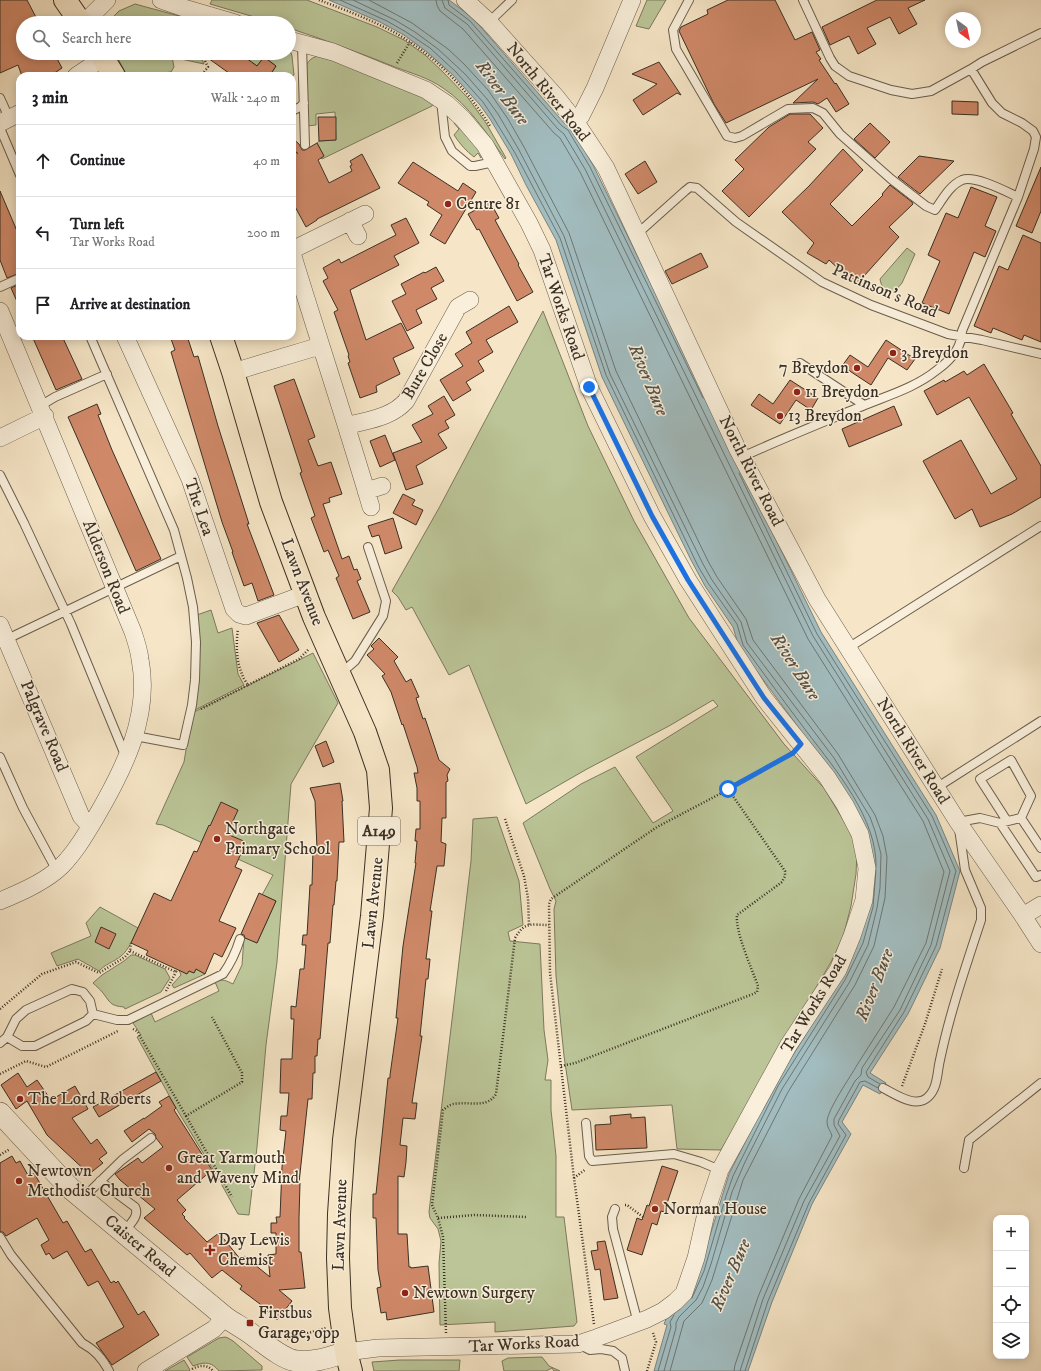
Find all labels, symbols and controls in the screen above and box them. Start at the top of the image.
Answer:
north arrow [945,12,981,48]
search box [16,16,296,60]
icon: search [30,27,52,49]
text: Search here [62,29,131,48]
street label: North River Road [501,38,595,147]
water label: River Bure [470,55,534,131]
text: 3 min [32,87,68,109]
text: Walk · 240 m [211,90,280,106]
icon: ahead [32,150,54,172]
text: Continue [70,151,125,170]
text: 40 m [253,153,280,169]
place label: Centre 81 [456,193,520,215]
marker: Centre 81 [443,199,453,209]
text: Turn left [70,215,124,234]
icon: left [32,222,54,244]
text: 200 m [247,225,280,241]
text: Tar Works Road [70,234,155,250]
street label: Tar Works Road [533,251,590,363]
street label: Pattinson's Road [829,259,942,323]
icon: arrive [32,294,54,316]
text: Arrive at destination [70,295,190,314]
street label: Bure Close [397,329,453,403]
water label: River Bure [623,340,673,420]
place label: 3 Breydon [901,342,969,364]
marker: 3 Breydon [888,348,898,358]
place label: 7 Breydon [779,357,849,379]
marker: 7 Breydon [852,363,862,373]
route end [580,378,598,396]
place label: 11 Breydon [805,381,879,403]
marker: 11 Breydon [792,387,802,397]
place label: 13 Breydon [788,405,862,427]
marker: 13 Breydon [775,411,785,421]
street label: North River Road [714,412,789,531]
street label: The Lea [179,476,219,539]
street label: Alderson Road [77,517,135,618]
street label: Lawn Avenue [275,535,329,629]
water label: River Bure [765,628,825,705]
street label: Palgrave Road [15,677,73,776]
street label: North River Road [871,694,955,809]
route start [719,780,737,798]
road number: A149 [358,817,400,845]
place label: Northgate Primary School [225,818,330,860]
marker: Northgate Primary School [212,834,222,844]
street label: Lawn Avenue [357,856,389,950]
water label: River Bure [851,945,899,1025]
street label: Tar Works Road [776,950,852,1057]
place label: The Lord Roberts [28,1088,152,1110]
marker: The Lord Roberts [15,1094,25,1104]
place label: Great Yarmouth and Waveny Mind [177,1147,300,1189]
place label: Newtown Methodist Church [27,1160,150,1202]
marker: Great Yarmouth and Waveny Mind [164,1163,174,1173]
marker: Newtown Methodist Church [14,1176,24,1186]
street label: Lawn Avenue [327,1179,353,1271]
place label: Norman House [663,1198,767,1220]
marker: Norman House [650,1204,660,1214]
street label: Caister Road [100,1210,180,1282]
map controls [993,1215,1029,1359]
button: + [993,1215,1029,1251]
place label: Day Lewis Chemist [218,1229,290,1271]
water label: River Bure [706,1235,756,1315]
marker: Day Lewis Chemist [205,1245,215,1255]
button: − [993,1251,1029,1287]
place label: Newtown Surgery [413,1282,536,1304]
button: locate [993,1287,1029,1323]
marker: Newtown Surgery [400,1288,410,1298]
place label: Firstbus Garage, opp [258,1302,340,1344]
marker: Firstbus Garage, opp [245,1318,255,1328]
button: layers [993,1323,1029,1359]
street label: Tar Works Road [468,1330,580,1358]

